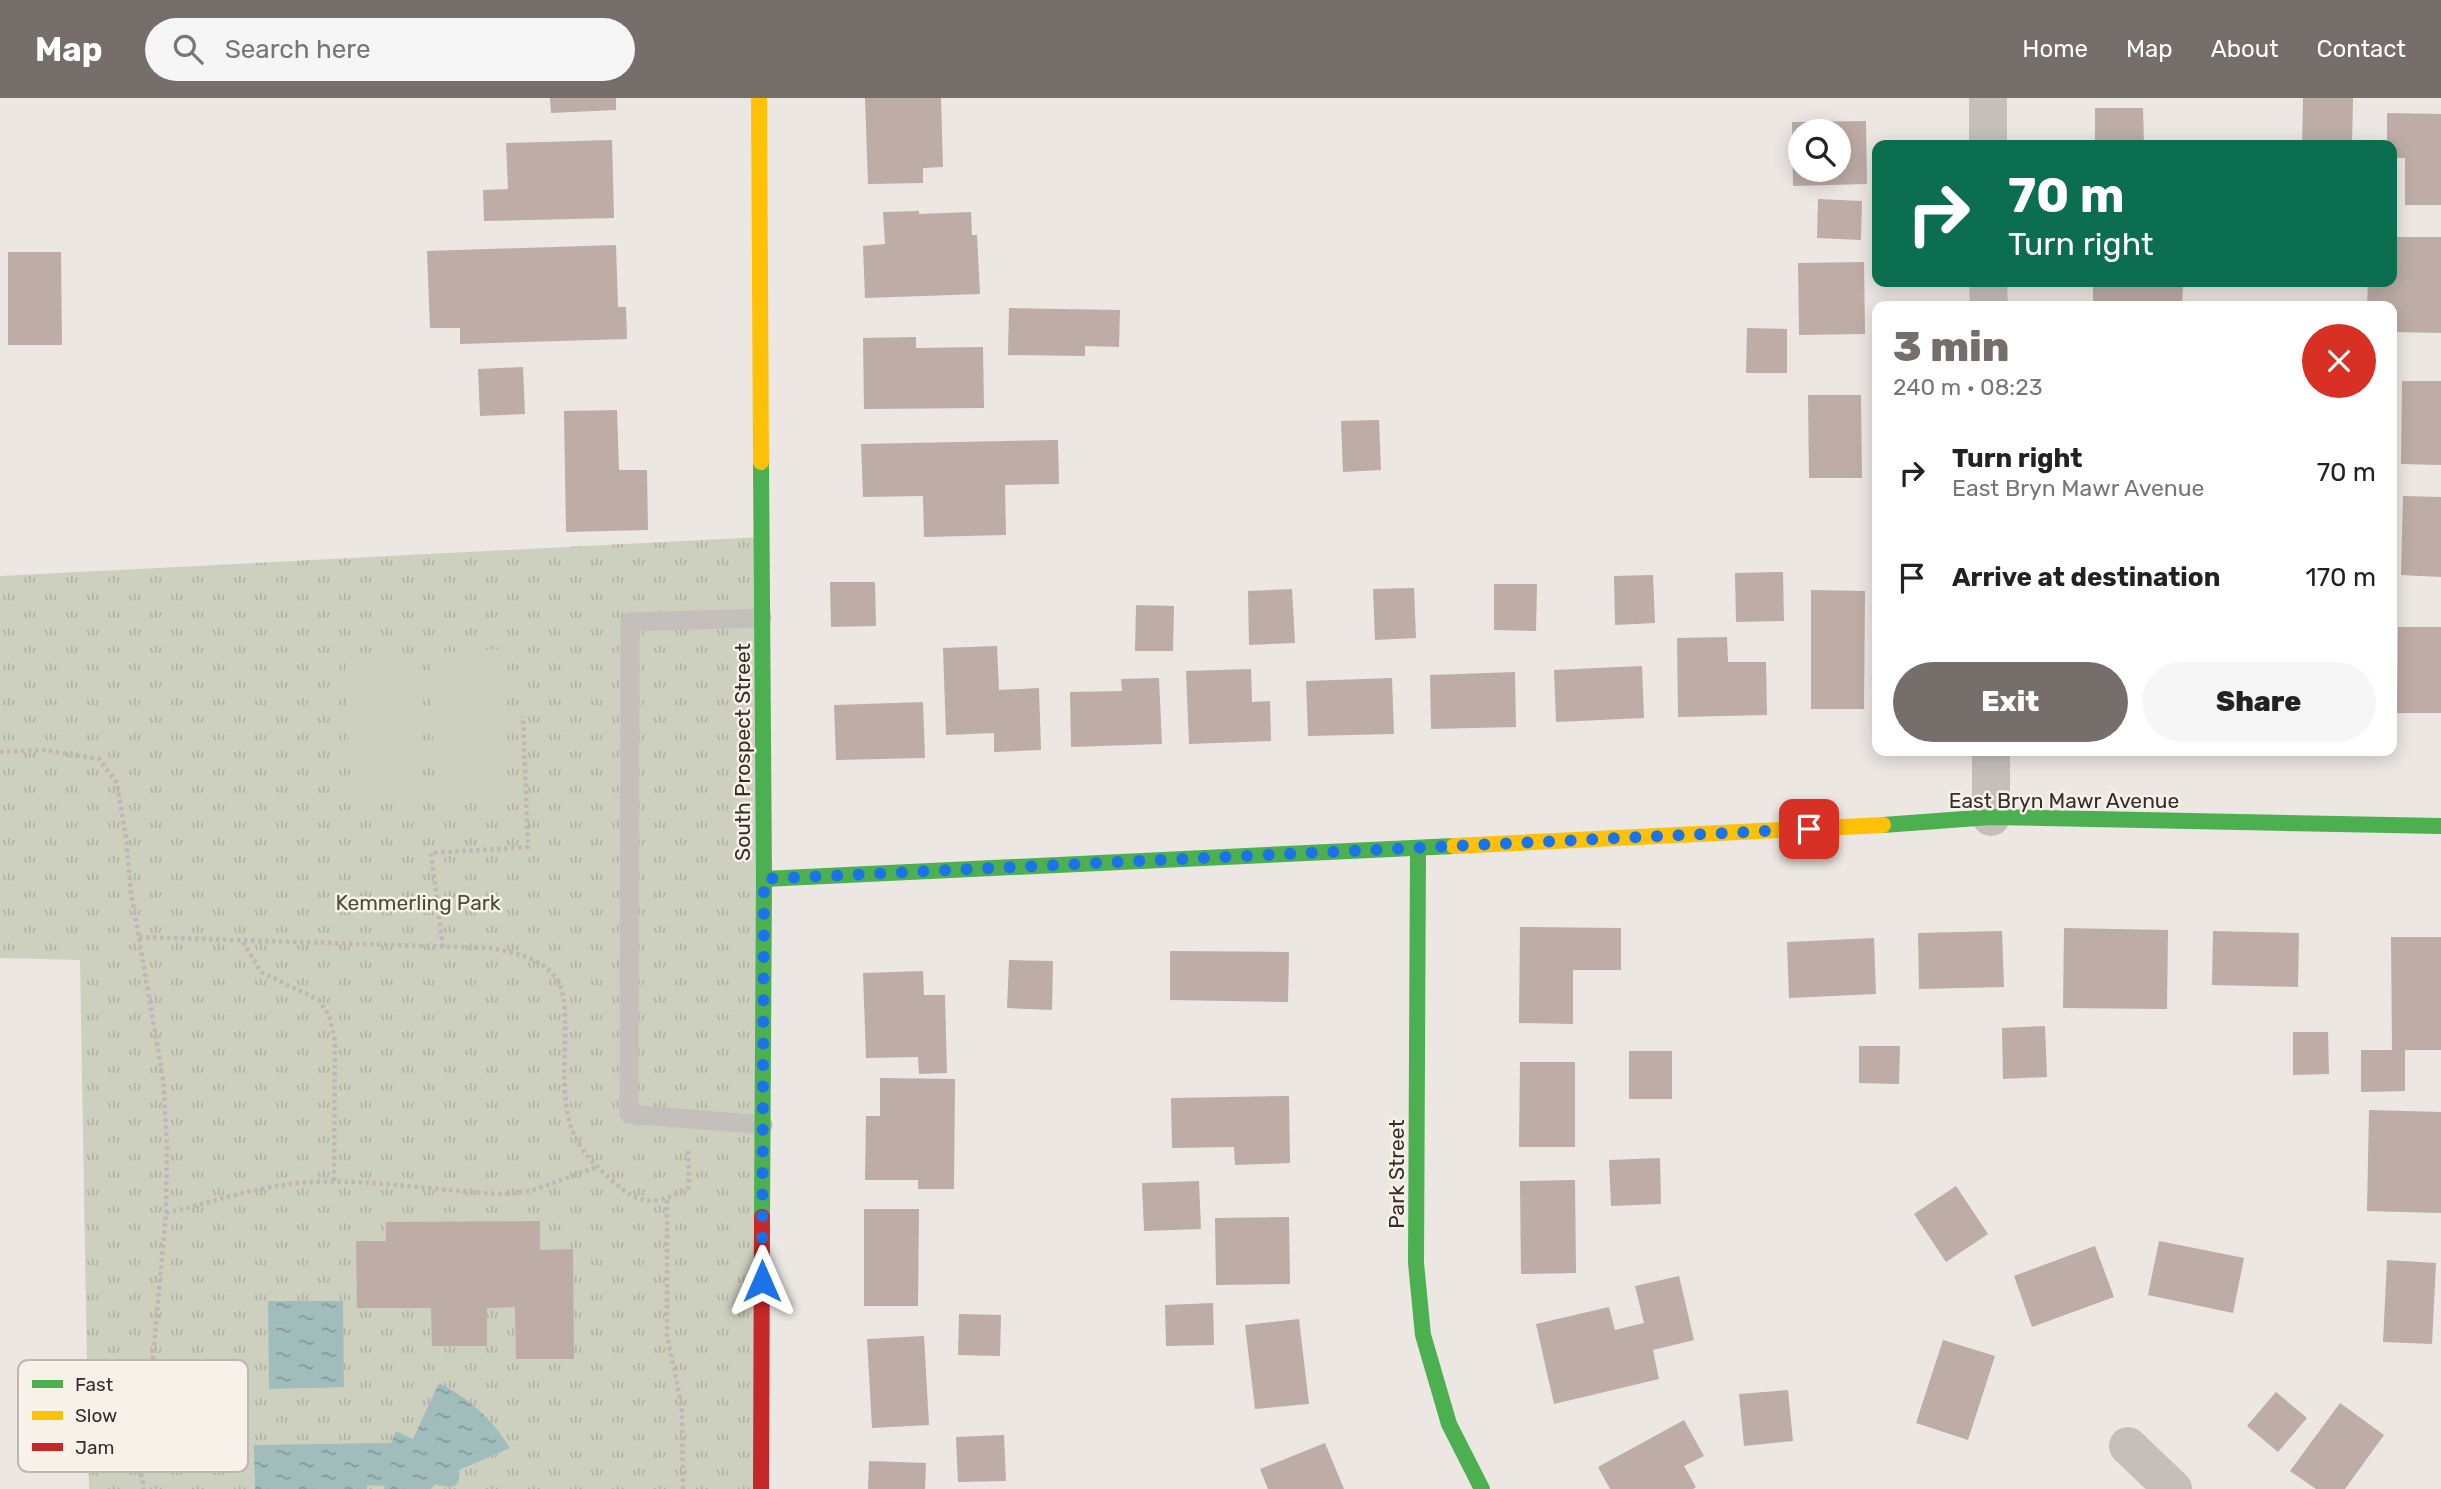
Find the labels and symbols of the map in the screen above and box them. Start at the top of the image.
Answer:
street label: South Prospect Street [730,643,755,861]
street label: East Bryn Mawr Avenue [1949,788,2179,813]
pin [1779,799,1839,859]
park label: Kemmerling Park [335,890,501,915]
street label: Park Street [1384,1119,1409,1229]
position arrow [725,1244,799,1318]
legend [18,1360,248,1472]
text: Fast [75,1373,114,1396]
text: Slow [75,1404,117,1427]
text: Jam [75,1436,114,1459]

